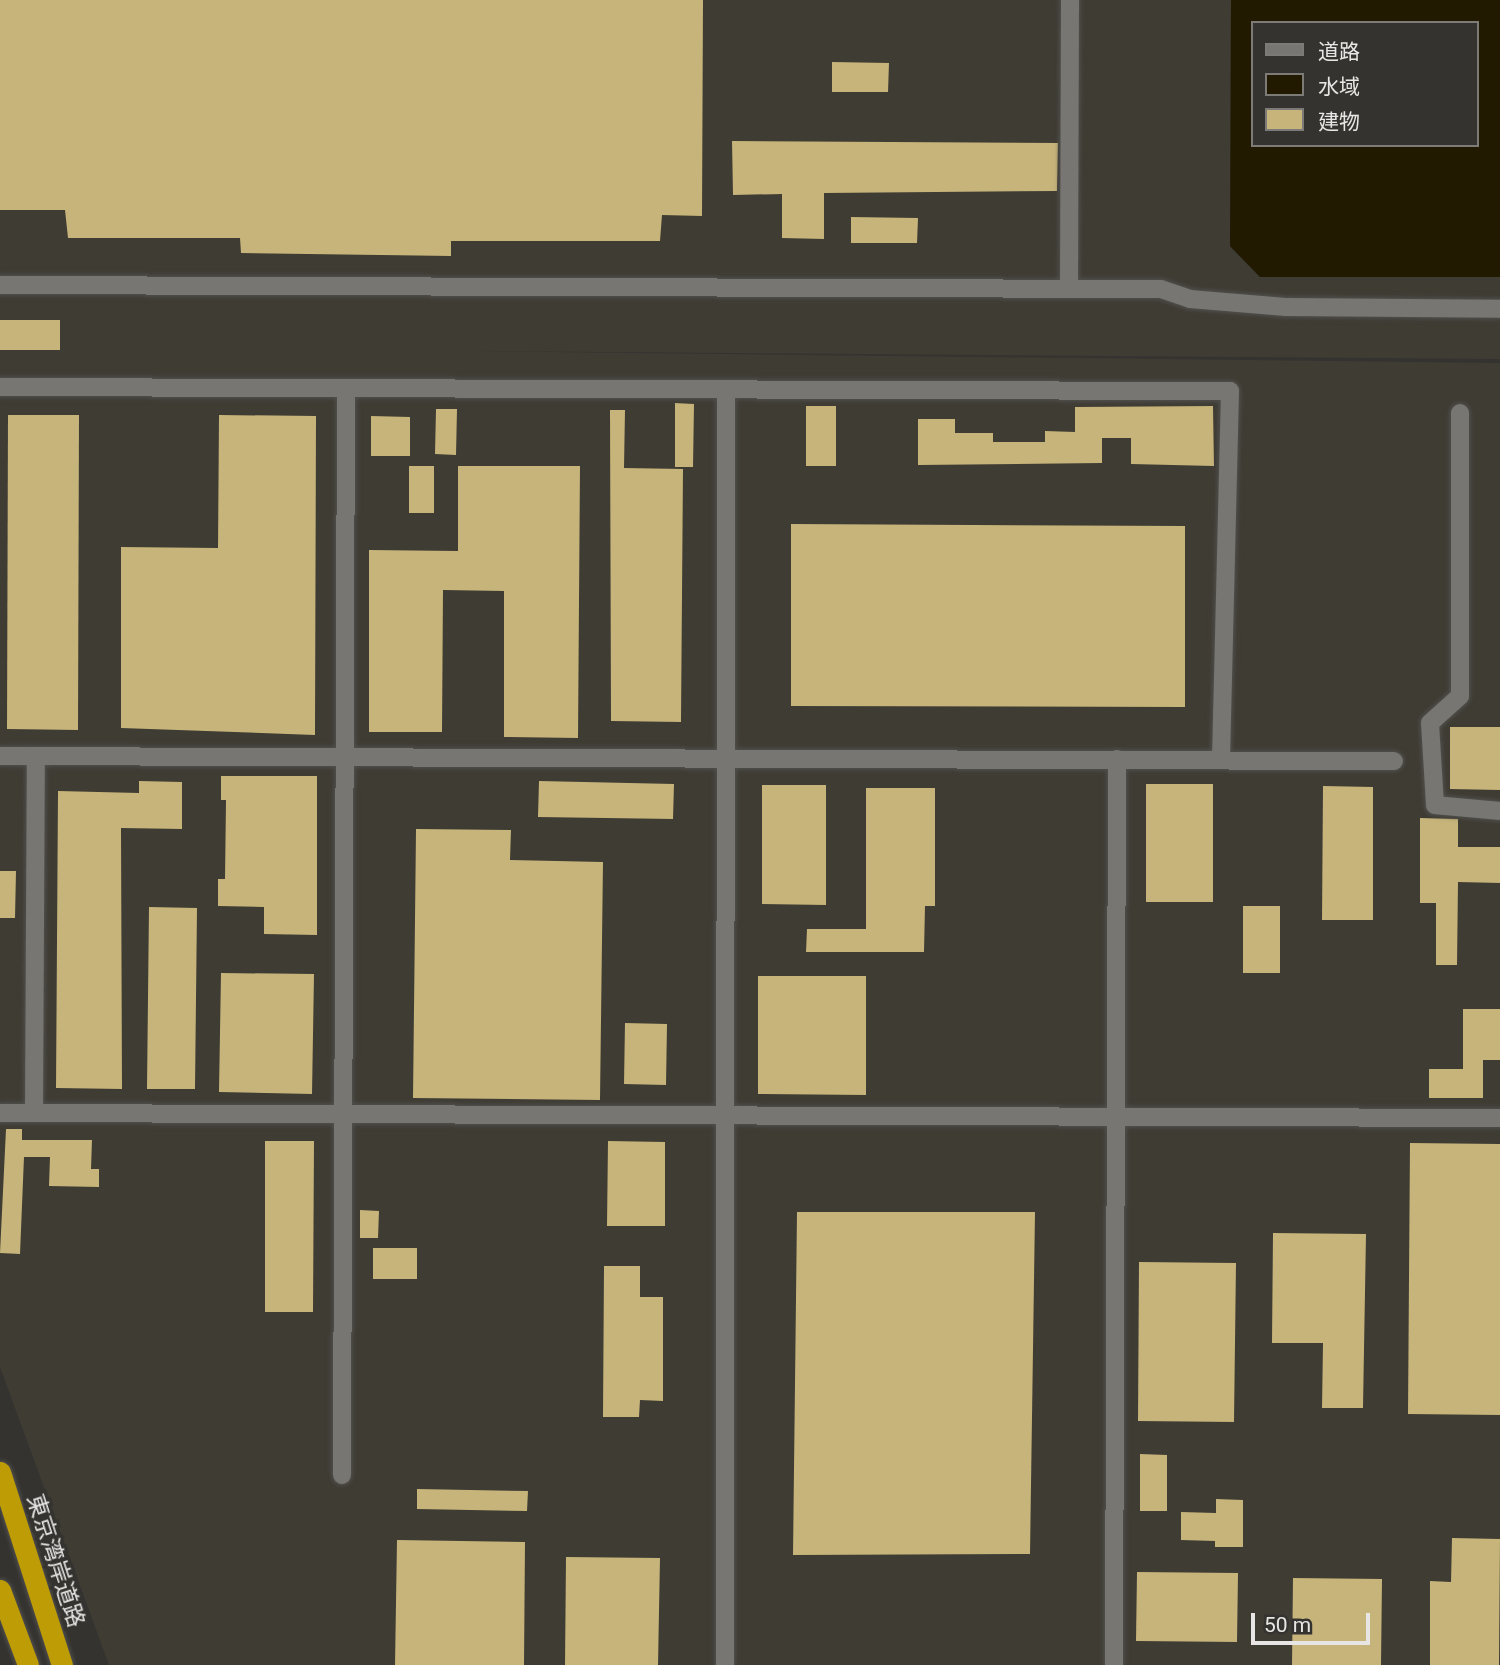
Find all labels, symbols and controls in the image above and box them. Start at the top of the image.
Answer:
legend [1252,21,1479,147]
text: 道路 [1318,40,1360,64]
text: 水域 [1318,75,1360,99]
text: 建物 [1318,110,1360,134]
street label: 東京湾岸道路 [21,1491,89,1631]
scale bar [1255,1598,1374,1642]
text: 50 m [1264,1613,1311,1637]

